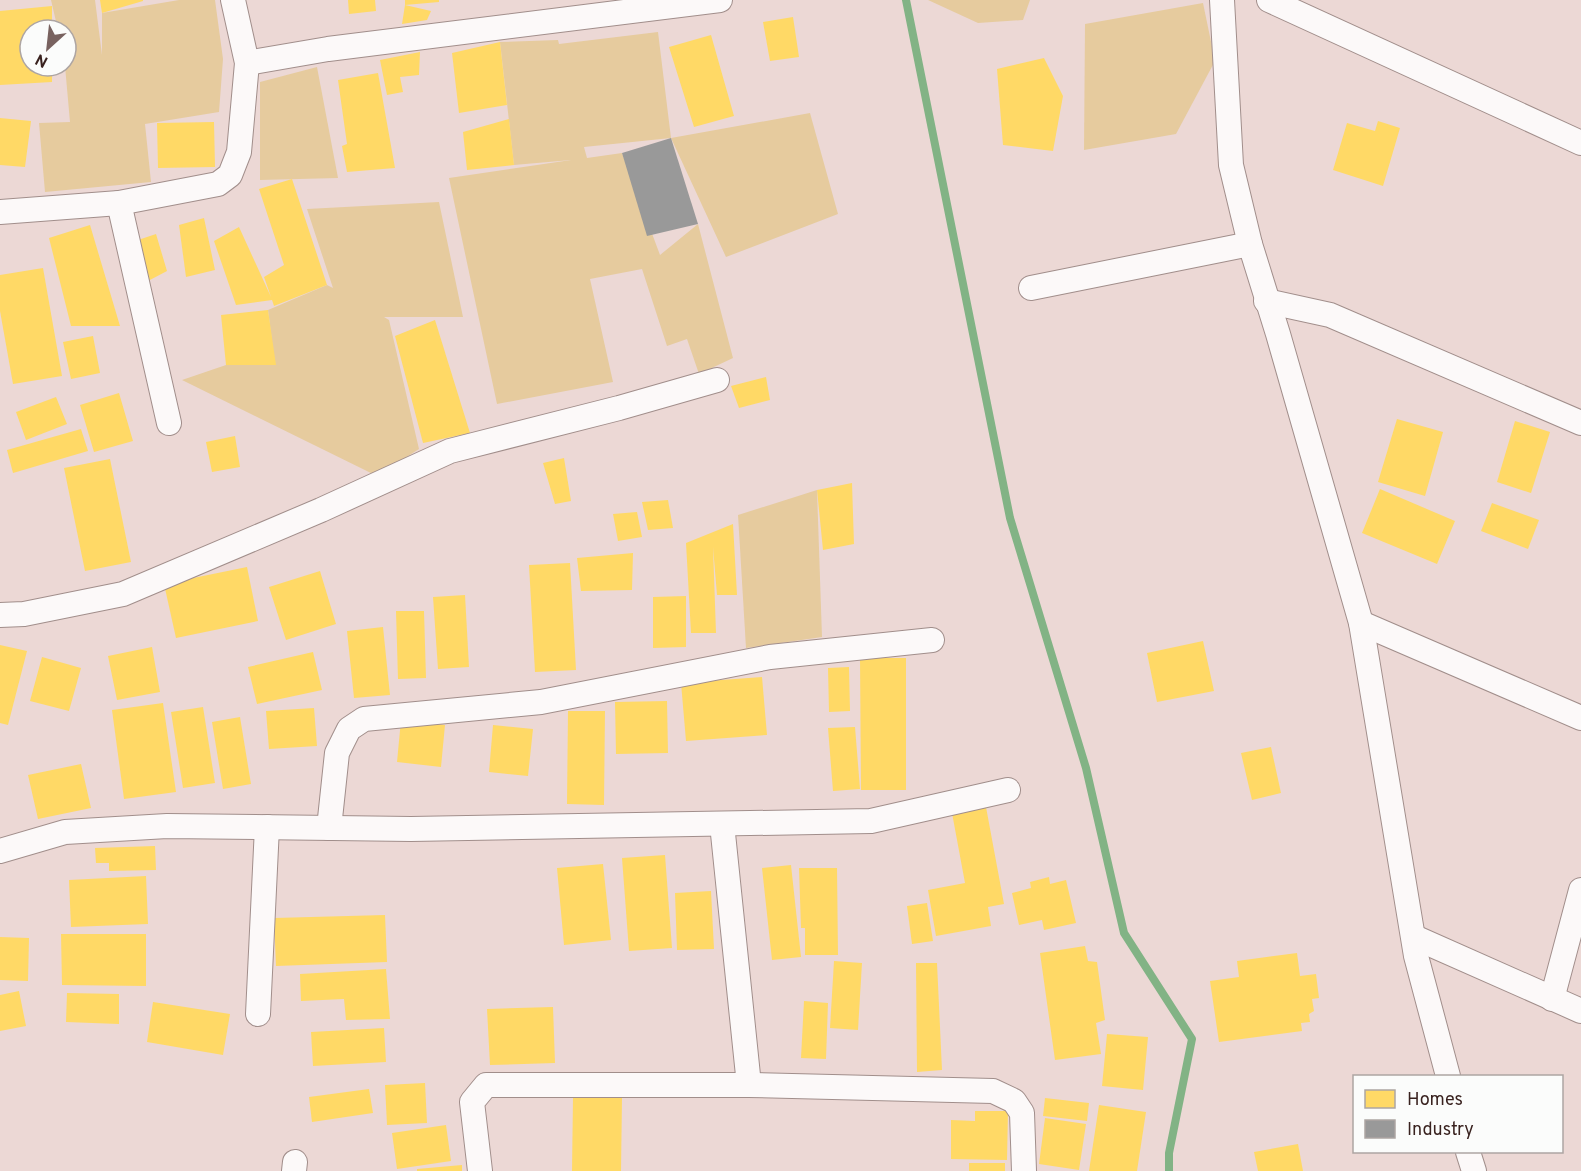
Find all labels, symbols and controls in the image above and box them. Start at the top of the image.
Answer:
north arrow [18,18,78,78]
text: N [32,48,52,71]
legend [1353,1075,1563,1153]
text: Homes [1407,1089,1463,1112]
text: Industry [1407,1119,1474,1142]

